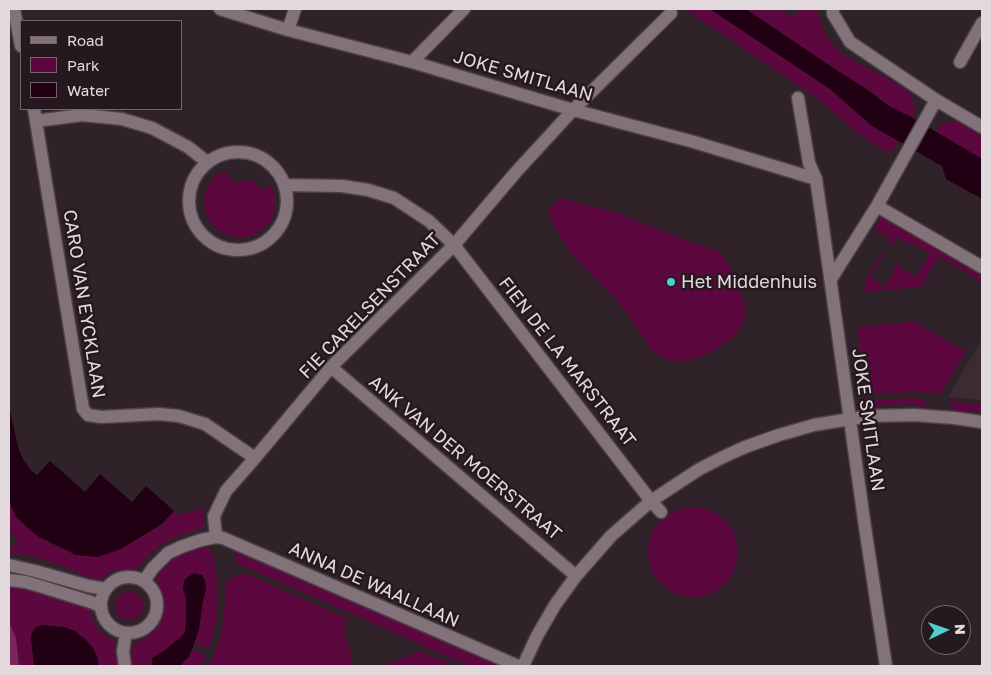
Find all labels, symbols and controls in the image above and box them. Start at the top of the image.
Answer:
legend [20,20,182,110]
text: Road [67,31,104,49]
street label: JOKE SMITLAAN [451,46,595,106]
text: Park [67,56,99,74]
text: Water [67,81,110,99]
street label: CARO VAN EYCKLAAN [58,208,110,400]
street label: FIE CARELSENSTRAAT [295,229,445,383]
place label: Het Middenhuis [681,271,817,293]
street label: FIEN DE LA MARSTRAAT [494,273,640,451]
marker: Het Middenhuis [665,276,677,288]
street label: JOKE SMITLAAN [847,347,889,493]
street label: ANK VAN DER MOERSTRAAT [364,371,566,545]
street label: ANNA DE WAALLAAN [286,538,462,632]
north arrow [921,605,971,655]
text: N [952,623,969,635]

